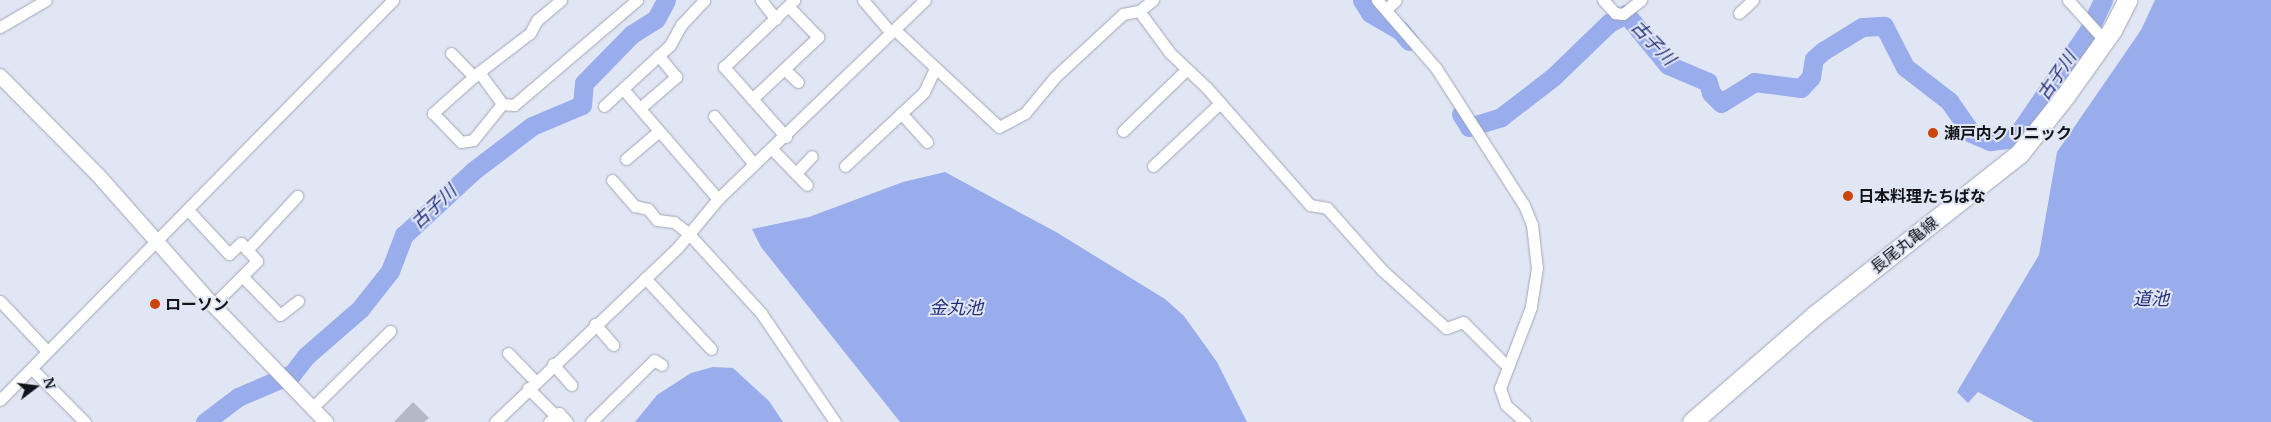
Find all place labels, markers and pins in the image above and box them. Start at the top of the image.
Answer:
place label: 瀬戸内クリニック [1944,123,2072,143]
marker: 瀬戸内クリニック [1926,126,1940,140]
place label: 日本料理たちばな [1858,186,1986,206]
marker: 日本料理たちばな [1842,190,1854,202]
place label: ローソン [165,294,229,314]
marker: ローソン [149,298,161,310]

